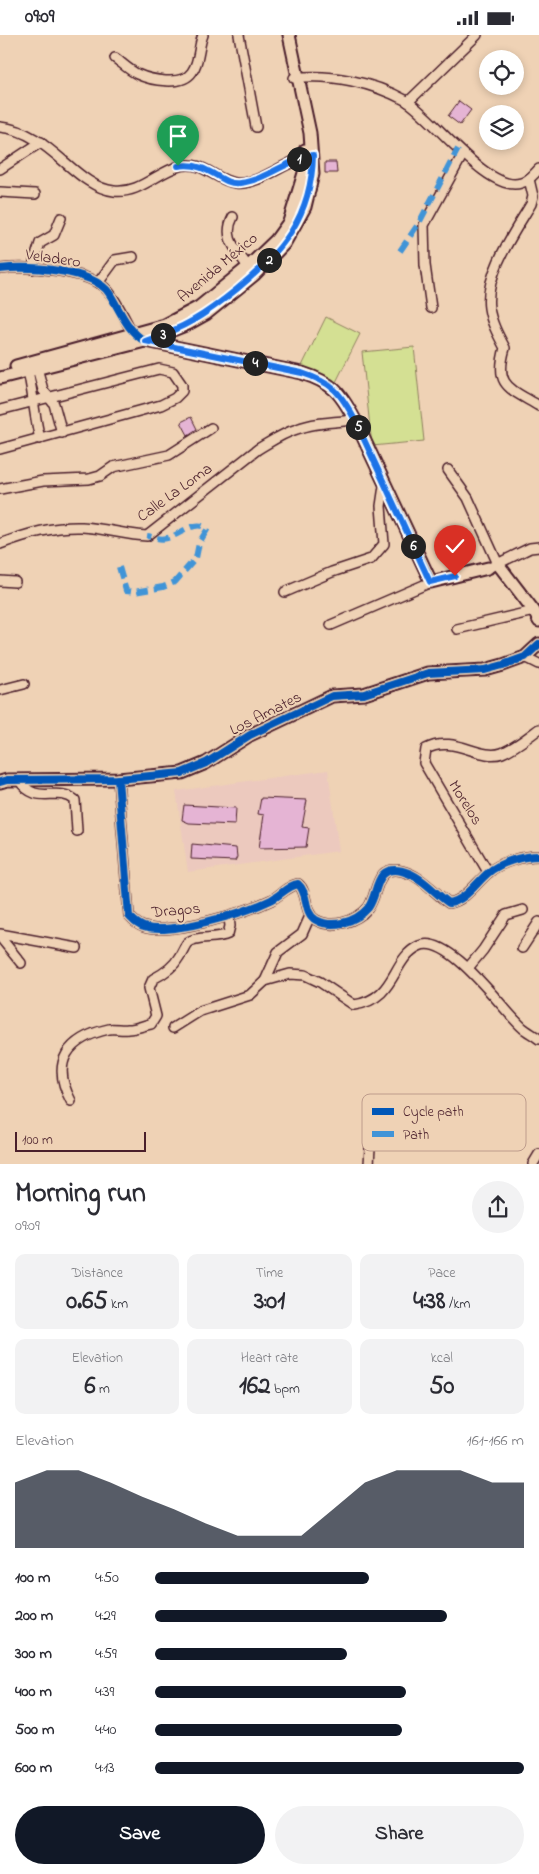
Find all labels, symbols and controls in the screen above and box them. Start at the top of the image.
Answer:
text: 09:09 [25,4,54,31]
map controls [479,50,524,150]
button: locate [479,50,524,95]
button: layers [479,105,524,150]
pin [157,115,199,166]
icon: arrive [164,122,192,150]
pin: 1 [286,147,312,171]
text: 1 [297,149,302,170]
street label: Avenida México [173,227,263,309]
street label: Veladero [23,243,82,275]
pin: 2 [256,247,282,273]
text: 2 [266,250,273,271]
pin: 3 [150,323,176,347]
text: 3 [161,325,166,346]
pin: 4 [242,351,268,375]
text: 4 [253,353,258,374]
pin: 5 [346,415,370,439]
text: 5 [354,417,363,438]
street label: Calle La Loma [132,457,218,529]
pin [434,525,476,576]
icon: check [441,532,469,560]
pin: 6 [400,533,426,559]
text: 6 [410,536,417,557]
street label: Los Amates [226,686,306,742]
street label: Morelos [442,776,488,830]
street label: Dragos [150,897,201,925]
legend [362,1094,526,1151]
text: Cycle path [403,1102,464,1124]
text: Path [403,1125,429,1146]
scale bar [15,1129,146,1152]
text: 100 m [22,1130,53,1151]
text: Morning run [15,1174,146,1215]
button: share [472,1181,524,1233]
text: 09:09 [15,1214,40,1238]
text: Distance [71,1263,123,1284]
text: Time [256,1263,283,1284]
text: Pace [428,1263,455,1284]
text: 0.65 [66,1284,108,1320]
text: 3:01 [254,1284,285,1320]
text: 4:38 [413,1284,445,1320]
text: km [108,1294,128,1315]
text: /km [445,1294,470,1315]
text: Elevation [71,1348,123,1369]
text: Heart rate [241,1348,298,1369]
text: kcal [431,1348,453,1369]
text: 6 [84,1369,95,1405]
text: 162 [239,1369,271,1405]
text: 50 [429,1369,454,1405]
text: m [95,1379,110,1400]
text: bpm [271,1379,300,1400]
text: Elevation [15,1429,74,1453]
text: 161–166 m [467,1429,524,1453]
text: 100 m [15,1566,50,1590]
text: 4:50 [95,1566,119,1590]
text: 200 m [15,1604,53,1628]
text: 4:29 [95,1604,116,1628]
text: 300 m [15,1642,52,1666]
text: 4:59 [95,1642,117,1666]
text: 400 m [15,1680,52,1704]
text: 4:39 [95,1680,114,1704]
text: 500 m [15,1718,54,1742]
text: 4:40 [95,1718,116,1742]
text: 600 m [15,1756,52,1780]
text: 4:13 [95,1756,115,1780]
button: Save [15,1806,265,1864]
button: Share [275,1806,524,1864]

